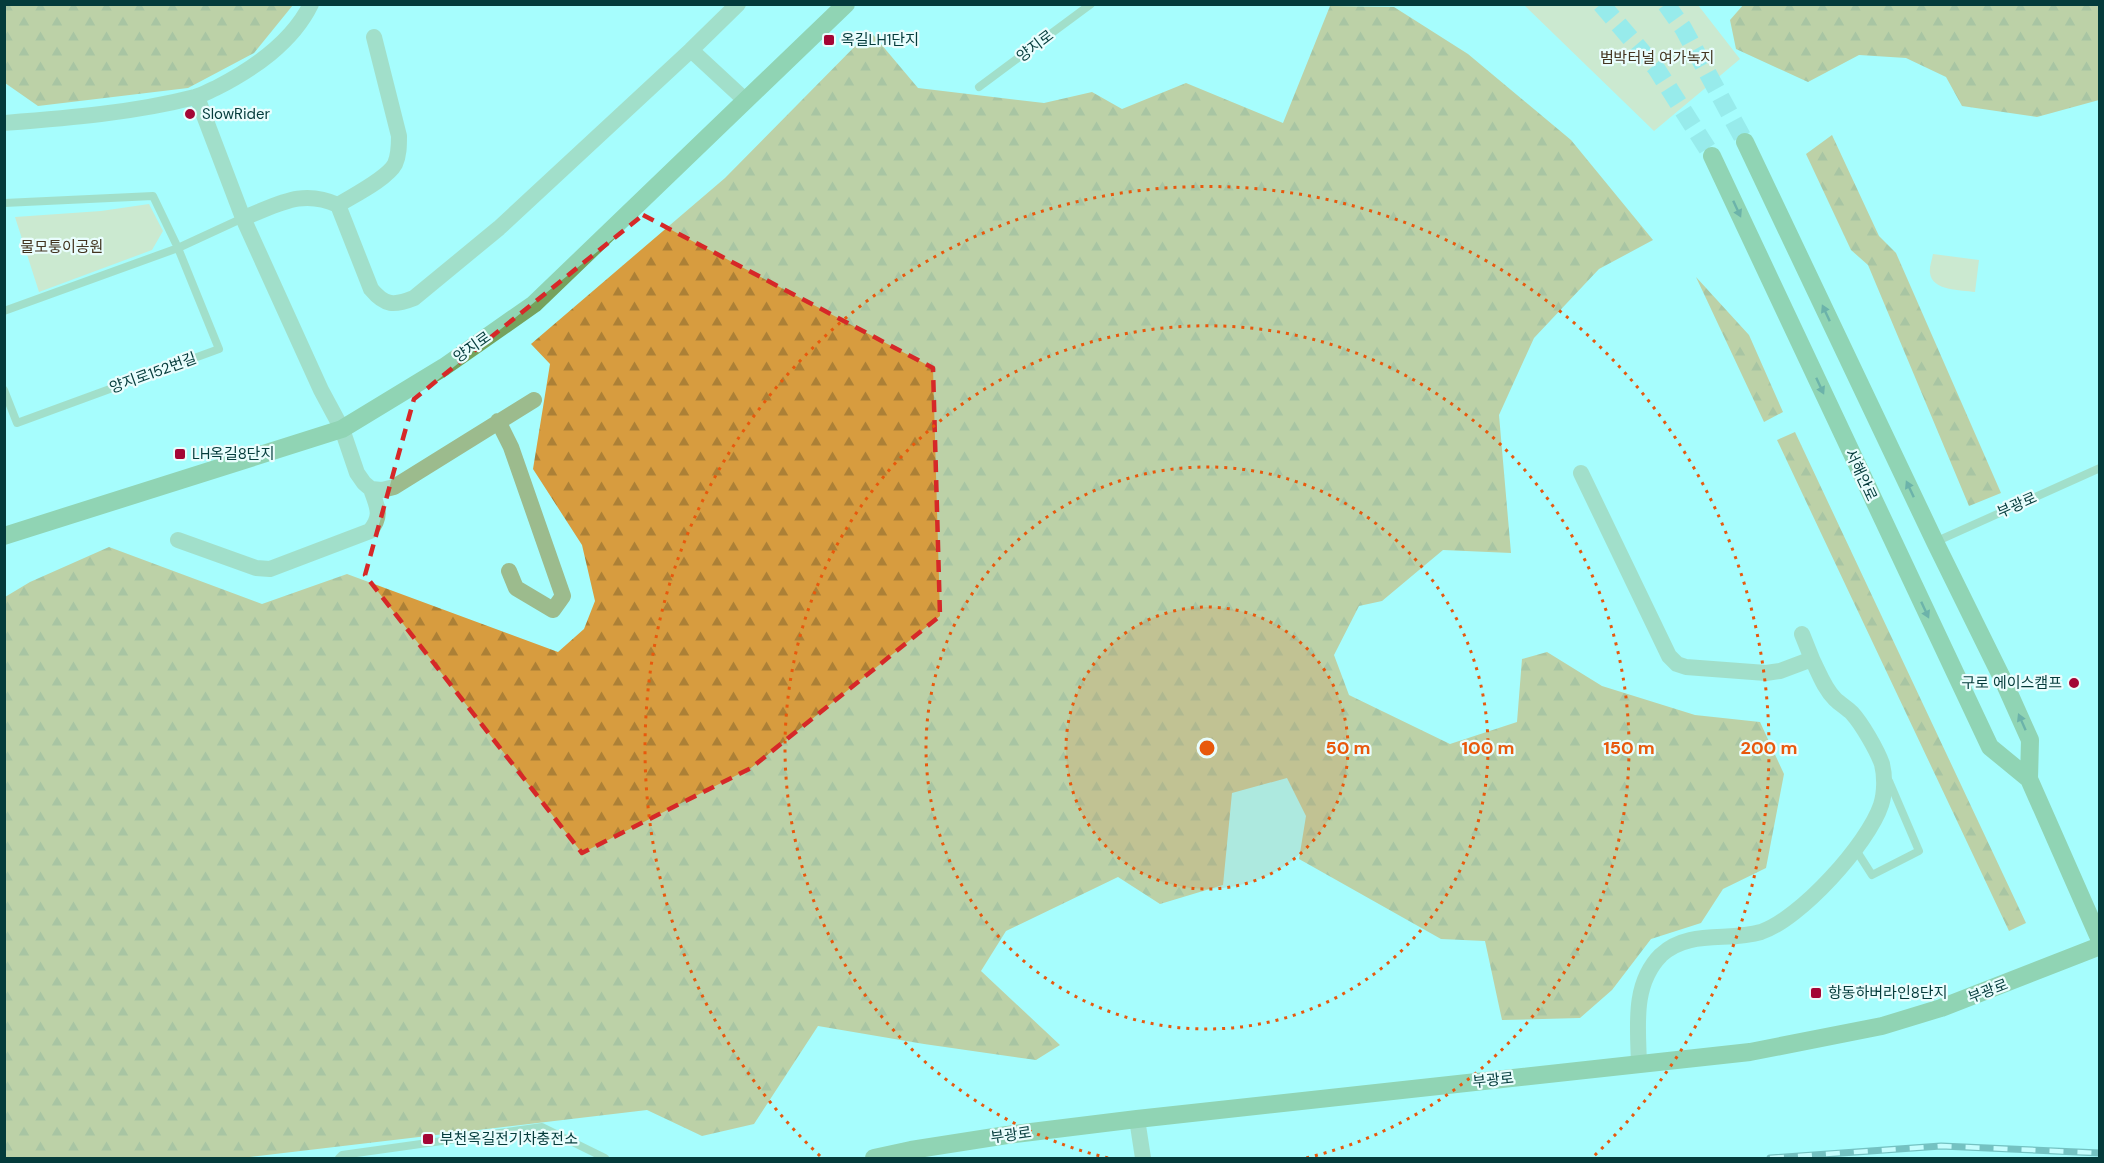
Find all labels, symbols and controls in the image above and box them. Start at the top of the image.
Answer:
street label: 양지로 [1012,26,1058,66]
place label: 옥길LH1단지 [841,30,919,50]
marker: 옥길LH1단지 [822,33,836,47]
park label: 범박터널 여가녹지 [1600,48,1714,68]
place label: SlowRider [202,104,271,124]
marker: SlowRider [183,107,197,121]
one-way arrow [1732,201,1741,218]
park label: 물모퉁이공원 [21,237,103,257]
one-way arrow [1822,304,1832,322]
street label: 양지로 [449,327,495,367]
street label: 양지로152번길 [107,348,199,398]
one-way arrow [1815,377,1824,394]
place label: LH옥길8단지 [192,444,274,464]
street label: 서해안로 [1840,446,1882,504]
marker: LH옥길8단지 [173,447,187,461]
one-way arrow [1905,481,1914,498]
street label: 부광로 [1994,487,2040,523]
one-way arrow [1920,601,1929,618]
place label: 구로 에이스캠프 [1961,673,2062,693]
marker: 구로 에이스캠프 [2067,676,2081,690]
one-way arrow [2017,713,2026,730]
text: 50 m [1325,736,1371,760]
text: 100 m [1461,736,1515,760]
text: 150 m [1603,736,1655,760]
text: 200 m [1741,736,1797,760]
centre of rings [1197,738,1217,758]
street label: 부광로 [1965,974,2011,1008]
place label: 항동하버라인8단지 [1828,983,1948,1003]
marker: 항동하버라인8단지 [1809,986,1823,1000]
street label: 부광로 [1471,1068,1515,1092]
street label: 부광로 [989,1122,1033,1148]
place label: 부천옥길전기차충전소 [440,1129,578,1149]
marker: 부천옥길전기차충전소 [421,1132,435,1146]

